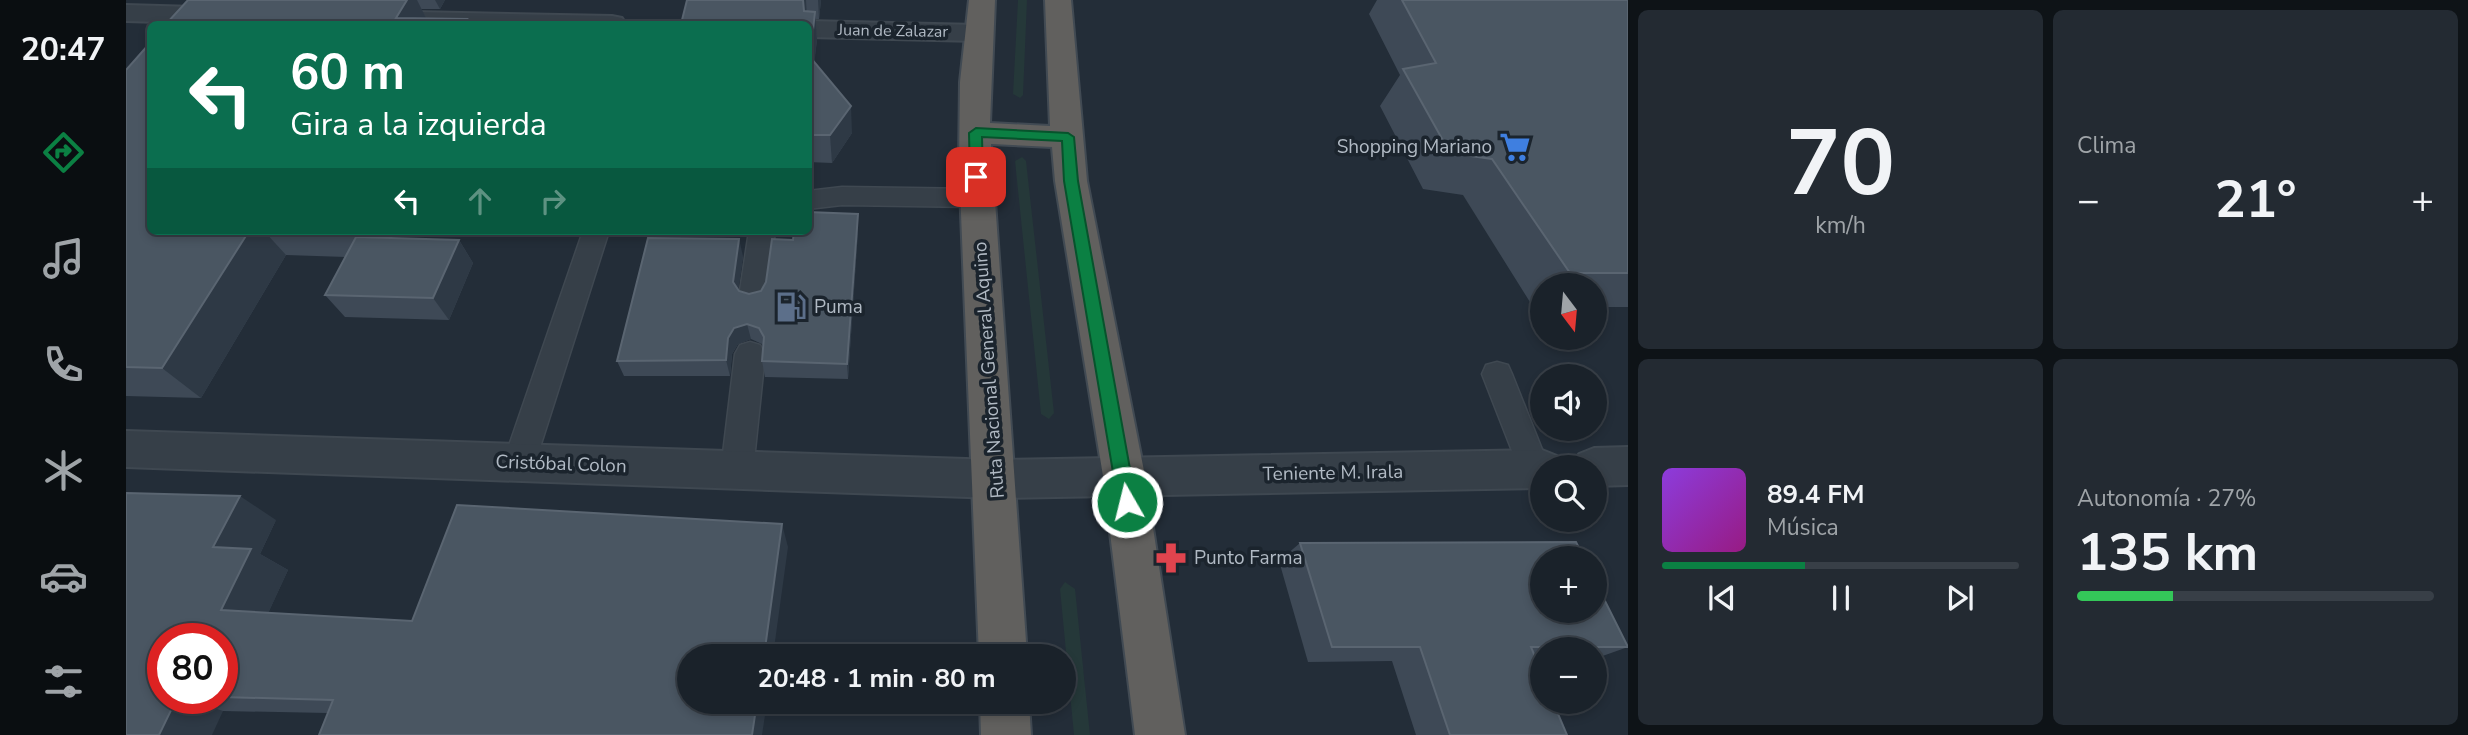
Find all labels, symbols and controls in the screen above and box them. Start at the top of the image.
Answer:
street label: Juan de Zalazar [837,19,949,43]
text: 20:47 [21,28,105,71]
text: 60 m [290,39,405,106]
icon: left [175,49,266,140]
text: 70 [1786,102,1895,226]
text: Gira a la izquierda [290,103,547,146]
icon: directions [39,128,88,177]
supermarket icon: Shopping Mariano [1498,130,1532,164]
text: Clima [2077,130,2137,161]
place label: Shopping Mariano [1337,134,1492,160]
pin [946,147,1006,207]
icon: arrive [957,158,995,196]
text: 21° [2214,164,2297,235]
text: − [2077,175,2100,226]
text: + [2411,175,2434,226]
icon: left [388,182,426,220]
icon: ahead [461,182,499,220]
icon: right [534,182,572,220]
text: km/h [1815,210,1866,241]
icon: music [39,234,88,283]
street label: Ruta Nacional General Aquino [967,241,1011,499]
north arrow [1530,273,1606,350]
map controls [1530,273,1607,714]
fuel station icon: Puma [774,290,808,324]
place label: Puma [814,294,863,320]
icon: phone [39,340,88,389]
button: sound [1530,364,1607,441]
icon: climate [39,446,88,495]
street label: Cristóbal Colon [495,449,627,479]
button: search [1530,455,1607,532]
street label: Teniente M. Irala [1263,459,1403,487]
position arrow [1090,465,1164,539]
text: 89.4 FM [1767,477,1864,512]
text: Autonomía · 27% [2077,483,2257,514]
text: Música [1767,512,1839,543]
text: 135 km [2077,517,2258,588]
pharmacy icon: Punto Farma [1154,541,1188,575]
place label: Punto Farma [1194,545,1303,571]
button: + [1530,546,1607,623]
icon: car [39,552,88,601]
icon: previous [1703,579,1741,617]
icon: pause [1822,579,1860,617]
icon: next [1941,579,1979,617]
speed limit sign: 80 [147,623,238,714]
button: − [1530,637,1607,714]
icon: filters [39,657,88,706]
text: 20:48 · 1 min · 80 m [757,661,996,696]

